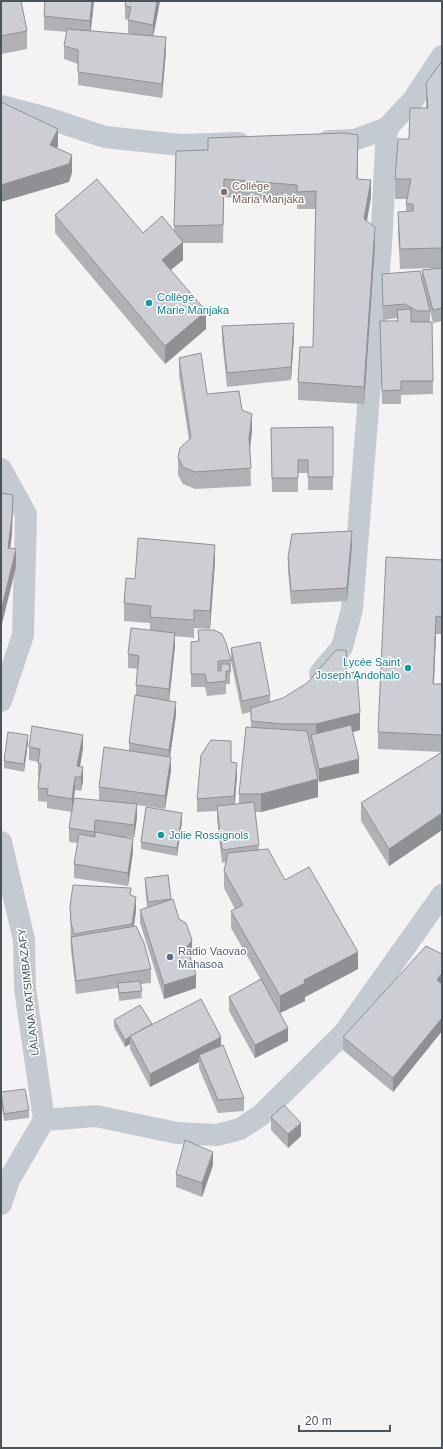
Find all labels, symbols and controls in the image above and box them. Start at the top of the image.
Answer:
place label: Collège Maria Manjaka [232,180,305,205]
marker: Collège Maria Manjaka [219,187,229,197]
place label: Collège Marie Manjaka [157,291,230,316]
marker: Collège Marie Manjaka [144,298,154,308]
place label: Lycée Saint Joseph Andohalo [316,656,400,681]
marker: Lycée Saint Joseph Andohalo [403,663,413,673]
place label: Jolie Rossignols [169,829,249,841]
marker: Jolie Rossignols [156,830,166,840]
street label: LÀLANA RATSIMBAZAFY [15,927,41,1056]
place label: Radio Vaovao Mahasoa [178,945,246,970]
marker: Radio Vaovao Mahasoa [165,952,175,962]
scale bar [299,1407,390,1433]
text: 20 m [305,1414,332,1428]

